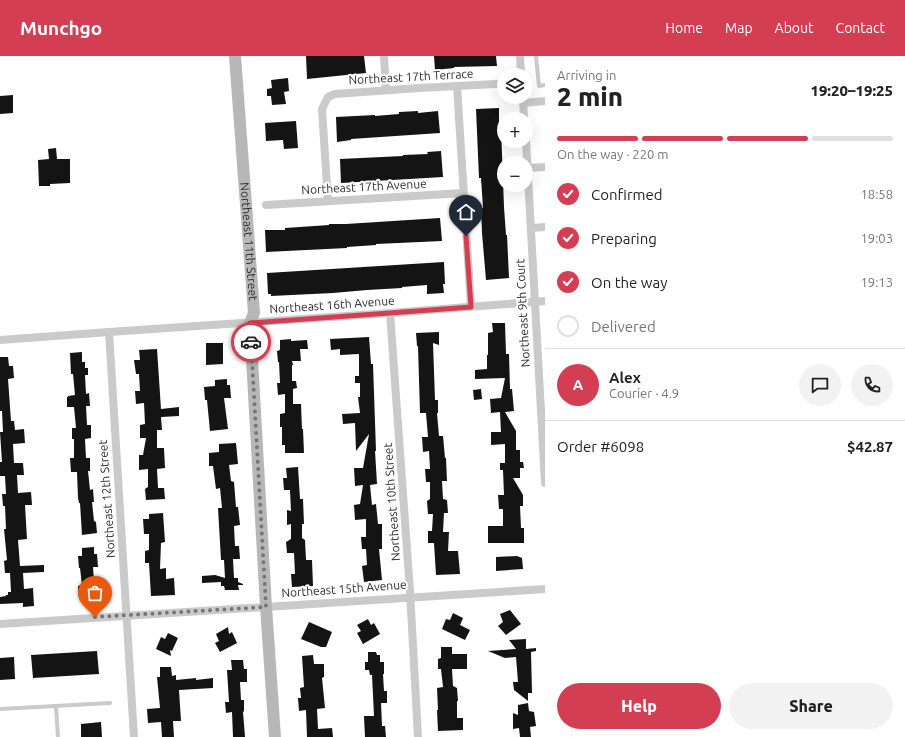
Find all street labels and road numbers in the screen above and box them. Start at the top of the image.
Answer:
street label: Northeast 17th Terrace [348,67,474,86]
street label: Northeast 17th Avenue [301,177,427,196]
street label: Northeast 11th Street [238,182,260,301]
street label: Northeast 9th Court [513,258,532,368]
street label: Northeast 16th Avenue [269,294,395,315]
street label: Northeast 12th Street [96,439,117,559]
street label: Northeast 10th Street [381,442,402,562]
street label: Northeast 15th Avenue [281,578,407,599]

